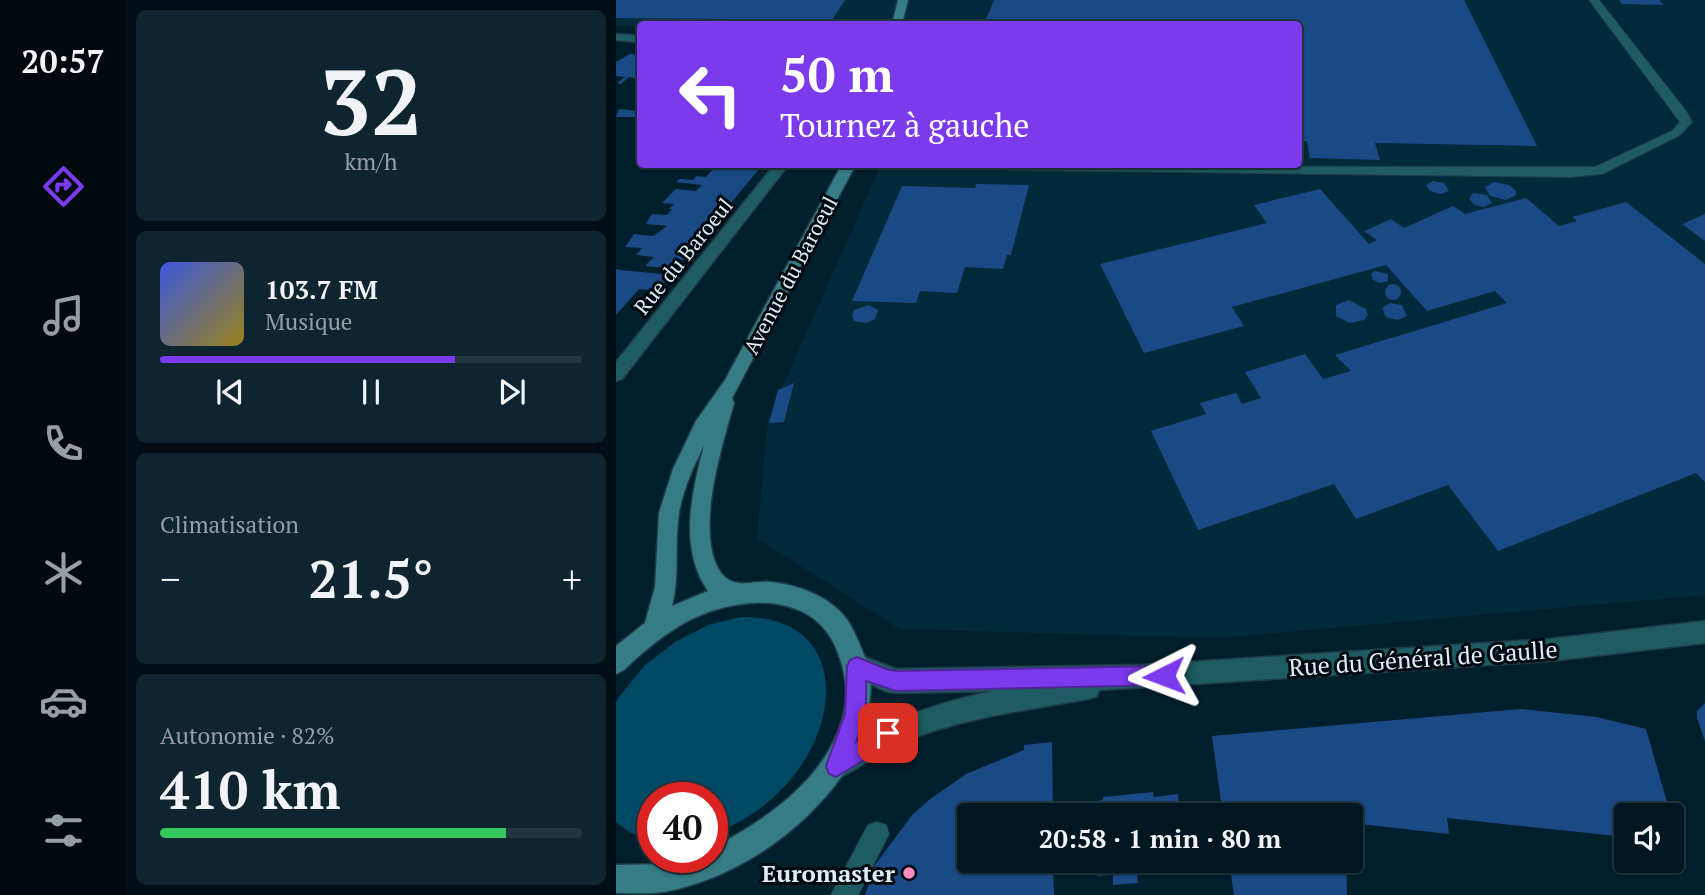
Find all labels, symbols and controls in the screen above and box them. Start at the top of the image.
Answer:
text: 20:57 [21,40,105,82]
text: 32 [320,40,422,161]
text: 50 m [780,41,894,106]
icon: left [665,49,756,140]
text: Tournez à gauche [780,104,1029,146]
text: km/h [344,146,398,177]
icon: directions [39,162,88,211]
street label: Avenue du Baroeul [737,191,843,359]
street label: Rue du Baroeul [627,192,739,320]
text: 103.7 FM [265,272,378,306]
icon: music [39,291,88,340]
text: Musique [265,306,352,337]
icon: previous [211,373,249,411]
icon: pause [352,373,390,411]
icon: next [493,373,531,411]
icon: phone [39,419,88,468]
text: Climatisation [160,509,299,540]
text: 21.5° [308,544,434,613]
icon: climate [39,548,88,597]
text: − [160,554,180,604]
text: + [562,554,582,604]
street label: Rue du Général de Gaulle [1288,633,1558,683]
position arrow [1127,639,1201,713]
icon: car [39,677,88,726]
pin [858,703,918,763]
icon: arrive [869,714,907,752]
text: Autonomie · 82% [160,720,335,751]
text: 410 km [160,755,341,824]
speed limit sign: 40 [637,782,728,873]
map controls [1614,803,1684,873]
button: sound [1614,803,1684,873]
icon: filters [39,806,88,855]
text: 20:58 · 1 min · 80 m [1039,821,1281,855]
place label: Euromaster [762,857,896,889]
marker: Euromaster [901,865,917,881]

